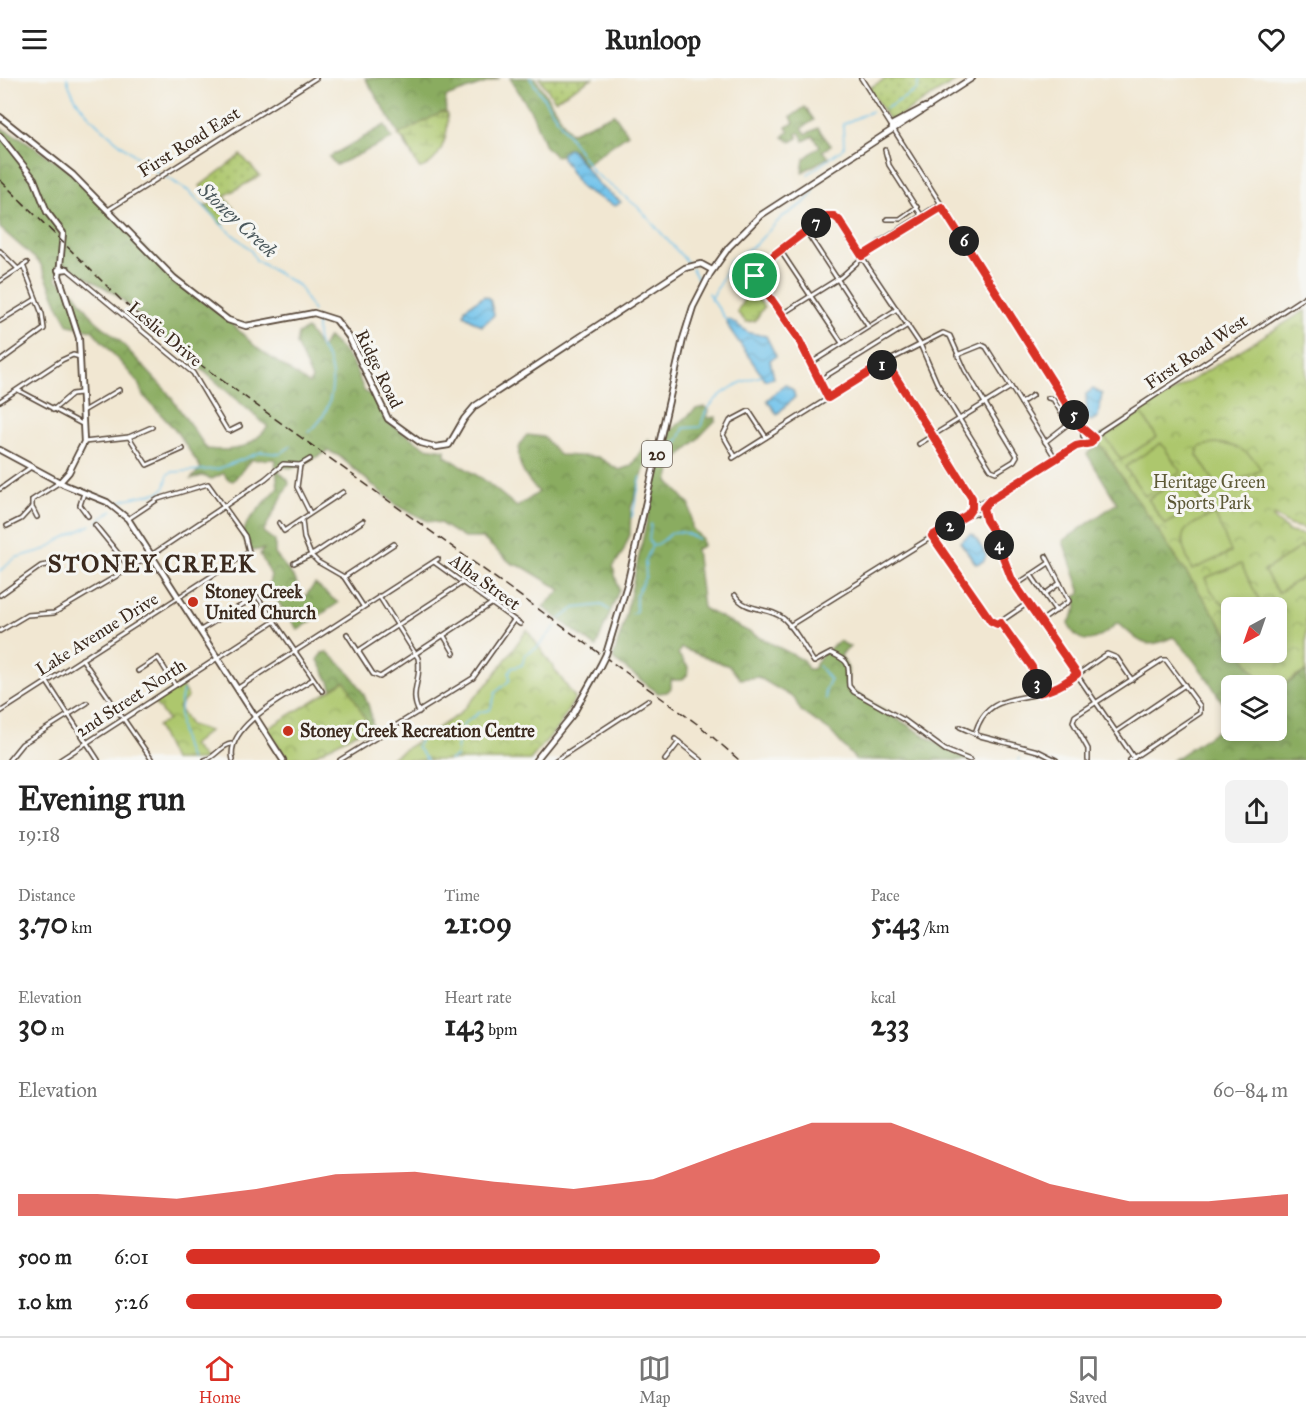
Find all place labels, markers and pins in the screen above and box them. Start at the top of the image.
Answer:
pin: 7 [801,208,831,238]
pin: 6 [949,226,979,256]
pin [729,250,780,301]
pin: 1 [867,350,897,380]
pin: 5 [1059,400,1089,430]
pin: 2 [935,511,965,541]
pin: 4 [984,530,1014,560]
place label: Stoney Creek United Church [205,581,317,624]
marker: Stoney Creek United Church [186,595,200,609]
pin: 3 [1022,669,1052,699]
place label: Stoney Creek Recreation Centre [300,720,535,743]
marker: Stoney Creek Recreation Centre [281,724,295,738]

